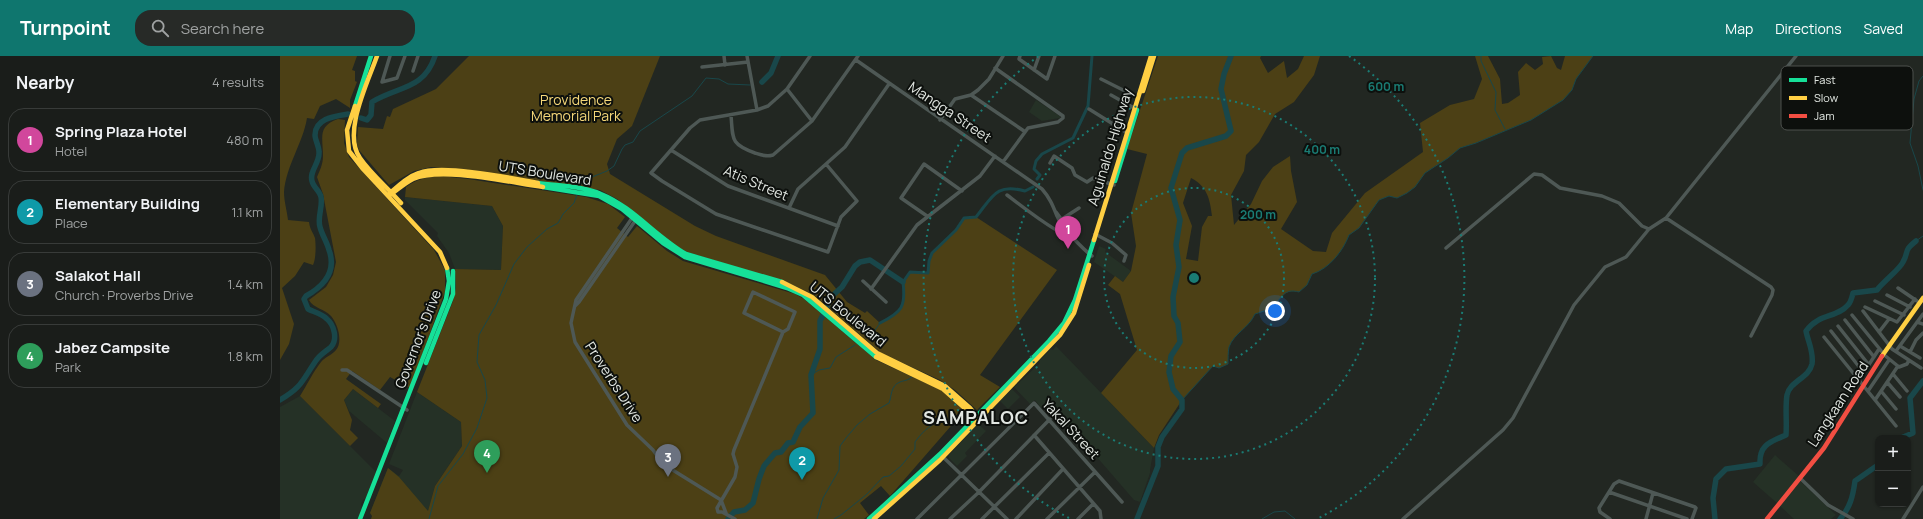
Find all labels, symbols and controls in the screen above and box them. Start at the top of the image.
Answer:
search box [135,10,415,46]
text: Turnpoint [20,15,111,41]
icon: search [149,17,171,39]
text: Search here [181,18,264,39]
text: Map [1725,19,1753,38]
text: Directions [1775,19,1842,38]
text: Saved [1864,19,1903,38]
legend [1781,66,1913,130]
text: Nearby [16,71,74,94]
text: Fast [1814,72,1836,87]
text: 4 results [212,73,264,91]
street label: Mangga Street [905,77,996,147]
text: 600 m [1368,78,1404,95]
street label: Aguinaldo Highway [1083,85,1137,208]
park label: Providence Memorial Park [531,90,622,125]
text: Slow [1814,90,1839,105]
text: Jam [1814,108,1835,123]
text: Spring Plaza Hotel [55,121,187,142]
text: 1 [27,131,33,149]
text: 480 m [226,131,263,149]
text: 400 m [1304,141,1340,158]
text: Hotel [55,142,87,160]
street label: UTS Boulevard [497,156,593,189]
street label: Atis Street [721,160,792,205]
text: Elementary Building [55,193,200,214]
text: 2 [26,203,34,221]
text: 1.1 km [232,203,263,221]
text: 200 m [1240,206,1276,223]
text: Place [55,214,88,232]
pin: 1 [1055,216,1081,249]
text: Salakot Hall [55,265,141,286]
centre of rings [1187,271,1201,285]
text: 3 [26,275,34,293]
text: 1.4 km [227,275,263,293]
street label: UTS Boulevard [806,277,891,350]
text: Church · Proverbs Drive [55,286,193,304]
street label: Governor's Drive [390,287,445,391]
your location [1265,301,1285,321]
text: Jabez Campsite [55,337,170,358]
street label: Proverbs Drive [581,338,648,426]
text: 4 [26,347,34,365]
text: 1.8 km [228,347,263,365]
street label: Langkaan Road [1803,357,1872,450]
text: Park [55,358,81,376]
street label: Yakal Street [1038,394,1105,463]
district label: SAMPALOC [923,405,1029,429]
map controls [1875,435,1911,507]
button: + [1875,435,1911,471]
pin: 4 [474,440,500,473]
pin: 3 [655,444,681,477]
pin: 2 [789,447,815,480]
button: − [1875,471,1911,507]

